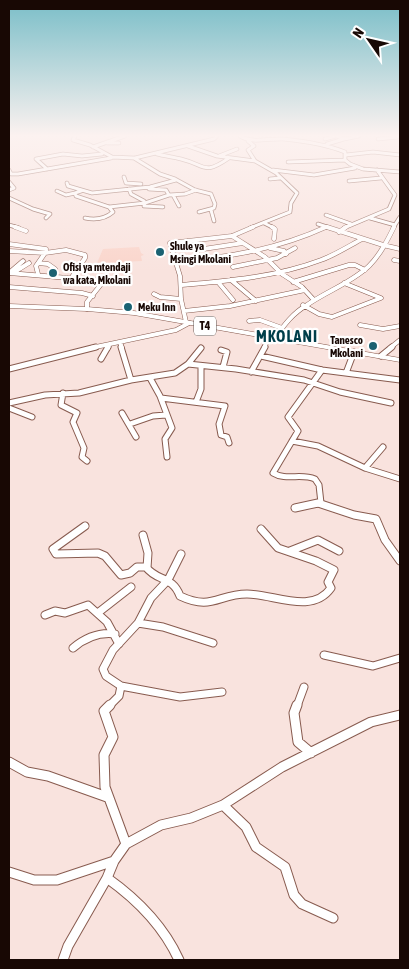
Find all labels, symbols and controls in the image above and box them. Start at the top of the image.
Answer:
north arrow [344,15,394,65]
text: N [349,25,367,41]
place label: Shule ya Msingi Mkolani [170,240,231,265]
marker: Shule ya Msingi Mkolani [154,246,166,258]
place label: Ofisi ya mtendaji wa kata, Mkolani [63,261,131,286]
marker: Ofisi ya mtendaji wa kata, Mkolani [47,267,59,279]
marker: Meku Inn [122,301,134,313]
place label: Meku Inn [138,301,176,313]
road number: T4 [194,316,216,336]
district label: MKOLANI [256,327,318,345]
place label: Tanesco Mkolani [330,334,363,359]
marker: Tanesco Mkolani [367,340,379,352]

